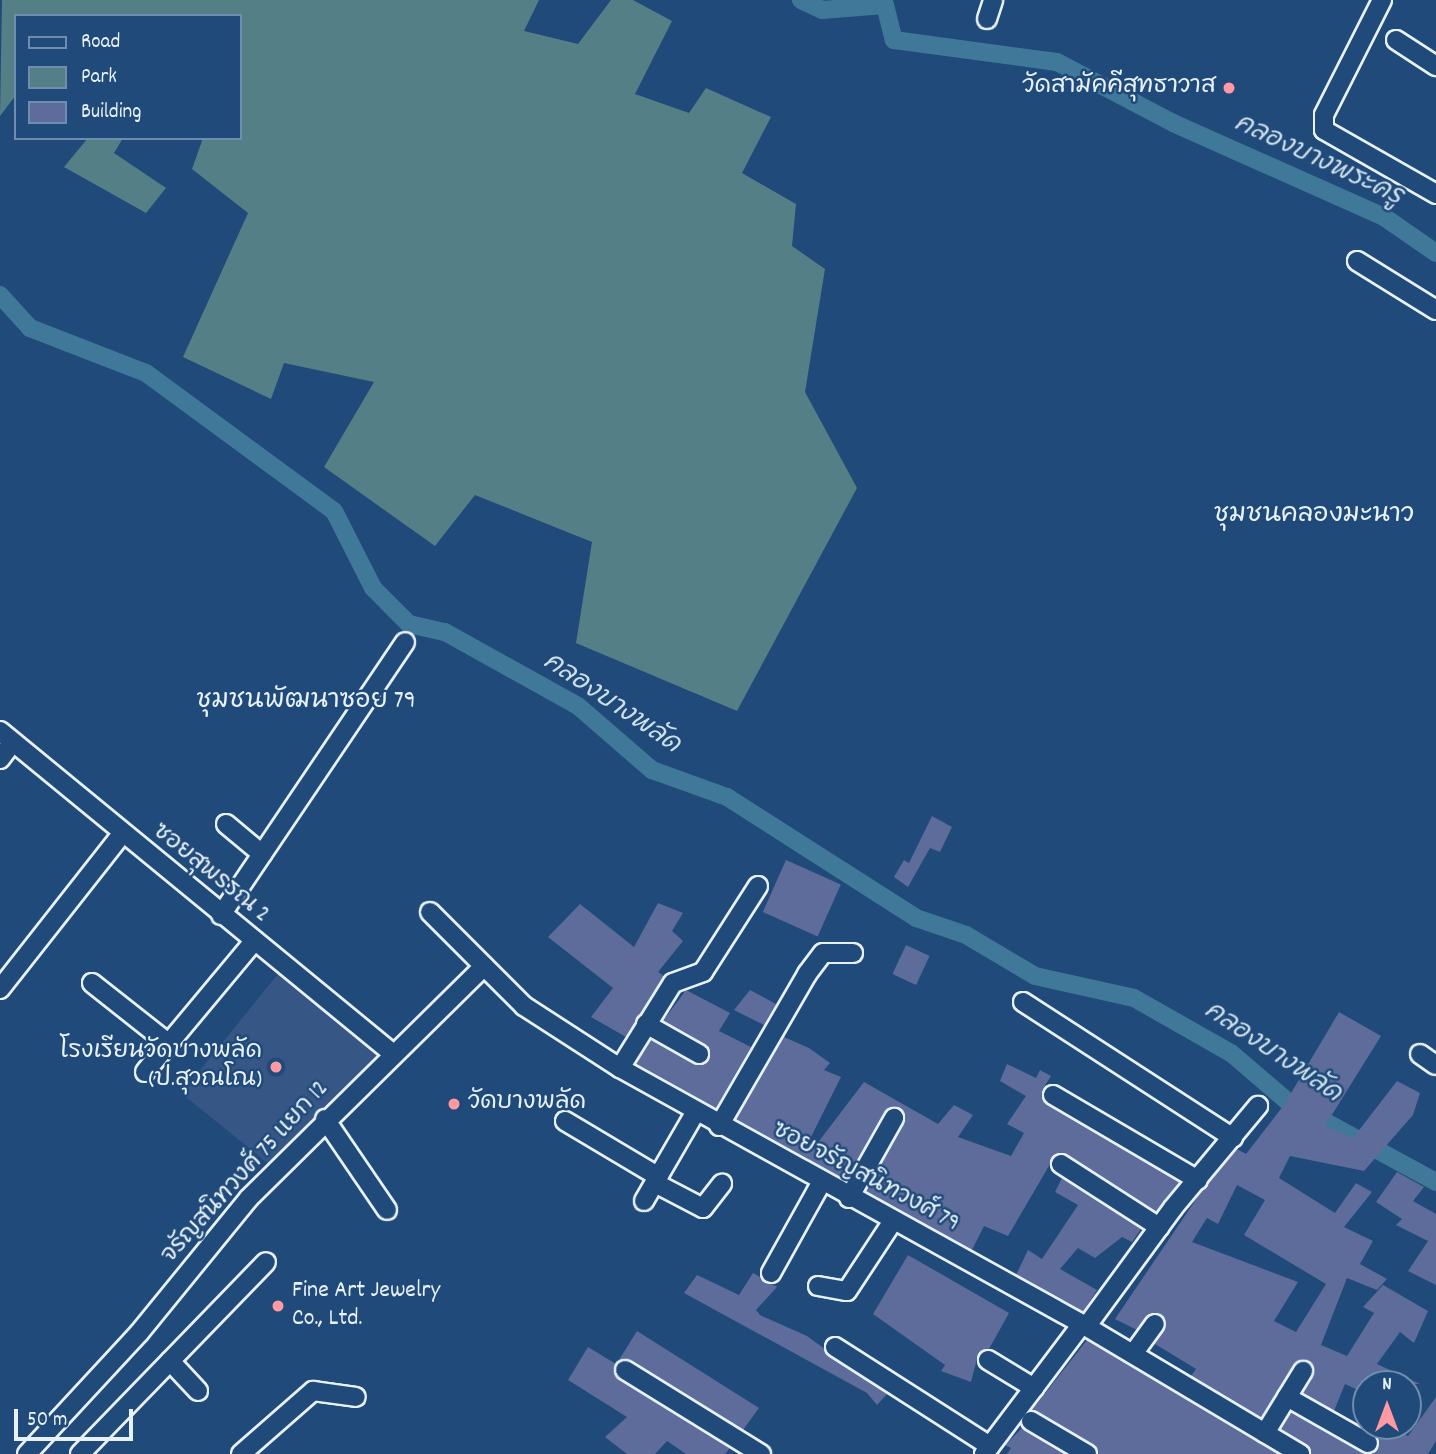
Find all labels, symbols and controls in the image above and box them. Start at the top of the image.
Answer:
legend [14,14,242,140]
text: Road [81,28,120,58]
text: Park [81,63,117,93]
place label: วัดสามัคคีสุทธาวาส [1022,74,1215,102]
marker: วัดสามัคคีสุทธาวาส [1221,80,1237,96]
text: Building [81,98,141,128]
water label: คลองบางพระครู [1229,108,1407,214]
district label: ชุมชนคลองมะนาว [1214,500,1414,532]
water label: คลองบางพลัด [537,647,685,761]
district label: ชุมชนพัฒนาซอย 79 [196,686,416,718]
street label: ซอยสุพรรณ 2 [146,818,274,930]
water label: คลองบางพลัด [1198,996,1346,1110]
place label: โรงเรียนวัดบางพลัด (ป.สุวณโณ) [59,1039,262,1095]
marker: โรงเรียนวัดบางพลัด (ป.สุวณโณ) [268,1059,284,1075]
street label: จรัญสนิทวงศ์ 75 แยก 12 [156,1076,336,1270]
place label: วัดบางพลัด [468,1090,586,1118]
marker: วัดบางพลัด [446,1096,462,1112]
street label: ซอยจรัญสนิทวงศ์ 79 [767,1117,963,1239]
place label: Fine Art Jewelry Co., Ltd. [292,1278,440,1334]
marker: Fine Art Jewelry Co., Ltd. [270,1298,286,1314]
north arrow [1352,1370,1422,1440]
text: N [1382,1372,1392,1399]
scale bar [18,1394,136,1438]
text: 50 m [27,1406,67,1436]

